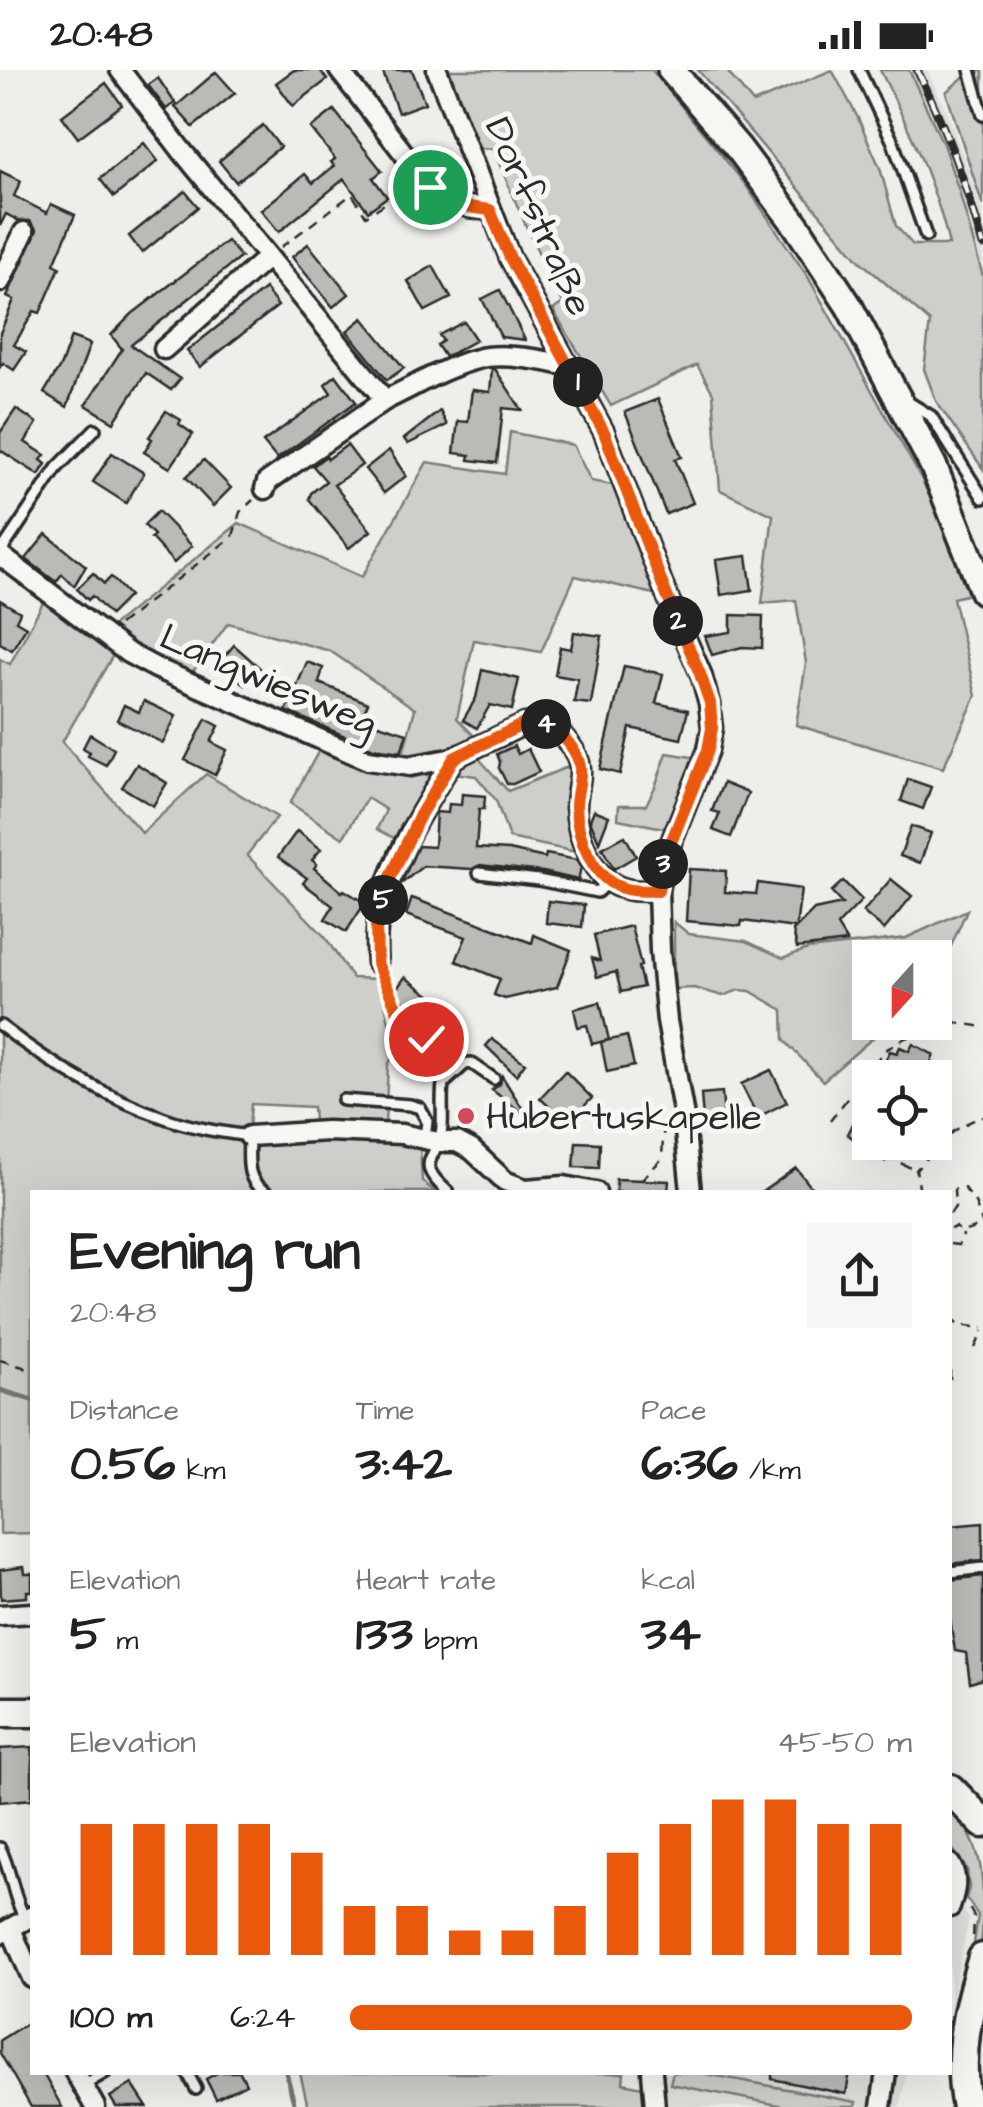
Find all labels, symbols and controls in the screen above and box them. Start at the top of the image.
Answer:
text: 20:48 [50,9,153,61]
street label: Dorfstraße [471,109,605,324]
pin [388,145,473,230]
icon: arrive [403,160,458,215]
pin: 1 [553,357,603,407]
text: 1 [576,362,580,401]
pin: 2 [653,596,703,646]
text: 2 [670,601,686,640]
street label: Langwiesweg [152,612,385,750]
pin: 4 [521,699,571,749]
text: 4 [536,704,556,743]
pin: 3 [638,839,688,889]
text: 3 [656,844,670,883]
pin: 5 [358,875,408,925]
text: 5 [373,880,393,919]
north arrow [852,940,952,1040]
map controls [852,940,952,1160]
pin [384,997,469,1082]
icon: check [399,1012,454,1067]
button: locate [852,1060,952,1160]
place label: Hubertuskapelle [486,1092,762,1144]
marker: Hubertuskapelle [455,1105,477,1127]
text: Evening run [70,1214,360,1290]
button: share [807,1223,912,1328]
text: 20:48 [70,1290,156,1335]
text: Distance [70,1391,179,1430]
text: Time [356,1391,414,1430]
text: Pace [641,1391,706,1430]
text: 0.56 [70,1430,175,1499]
text: 3:42 [356,1430,452,1499]
text: 6:36 [641,1430,738,1499]
text: km [175,1451,226,1490]
text: /km [738,1451,801,1490]
text: Elevation [70,1561,180,1600]
text: Heart rate [356,1561,496,1600]
text: kcal [641,1561,695,1600]
text: 5 [70,1600,105,1669]
text: 133 [356,1600,413,1669]
text: 34 [641,1600,701,1669]
text: m [105,1621,138,1660]
text: bpm [413,1621,477,1660]
text: Elevation [70,1720,196,1765]
text: 45–50 m [777,1720,912,1765]
text: 100 m [70,1995,152,2040]
text: 6:24 [230,1995,296,2040]

